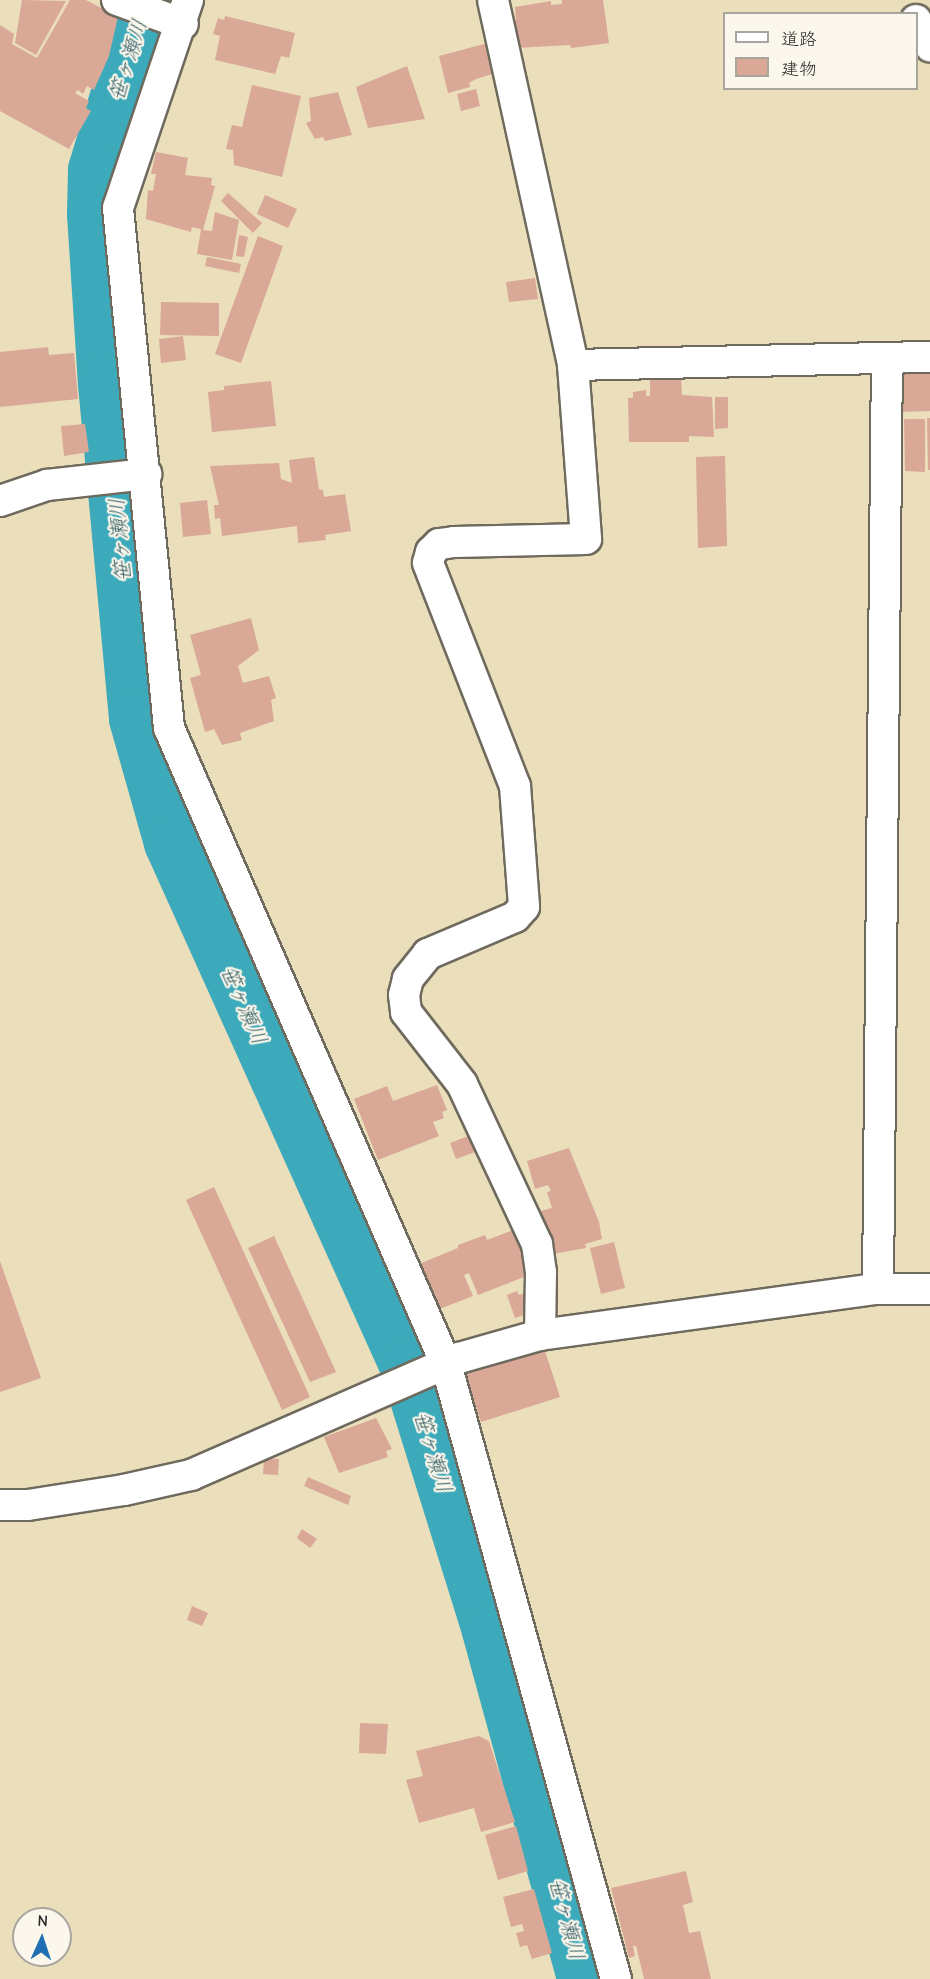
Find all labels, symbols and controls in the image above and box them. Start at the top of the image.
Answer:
legend [723,12,918,90]
water label: 笹ヶ瀬川 [104,16,152,104]
text: 道路 [781,29,817,50]
text: 建物 [781,59,817,80]
water label: 笹ヶ瀬川 [104,497,136,583]
water label: 笹ヶ瀬川 [215,962,273,1048]
water label: 笹ヶ瀬川 [409,1408,457,1496]
water label: 笹ヶ瀬川 [544,1875,590,1963]
north arrow [12,1907,72,1967]
text: N [37,1912,49,1930]

